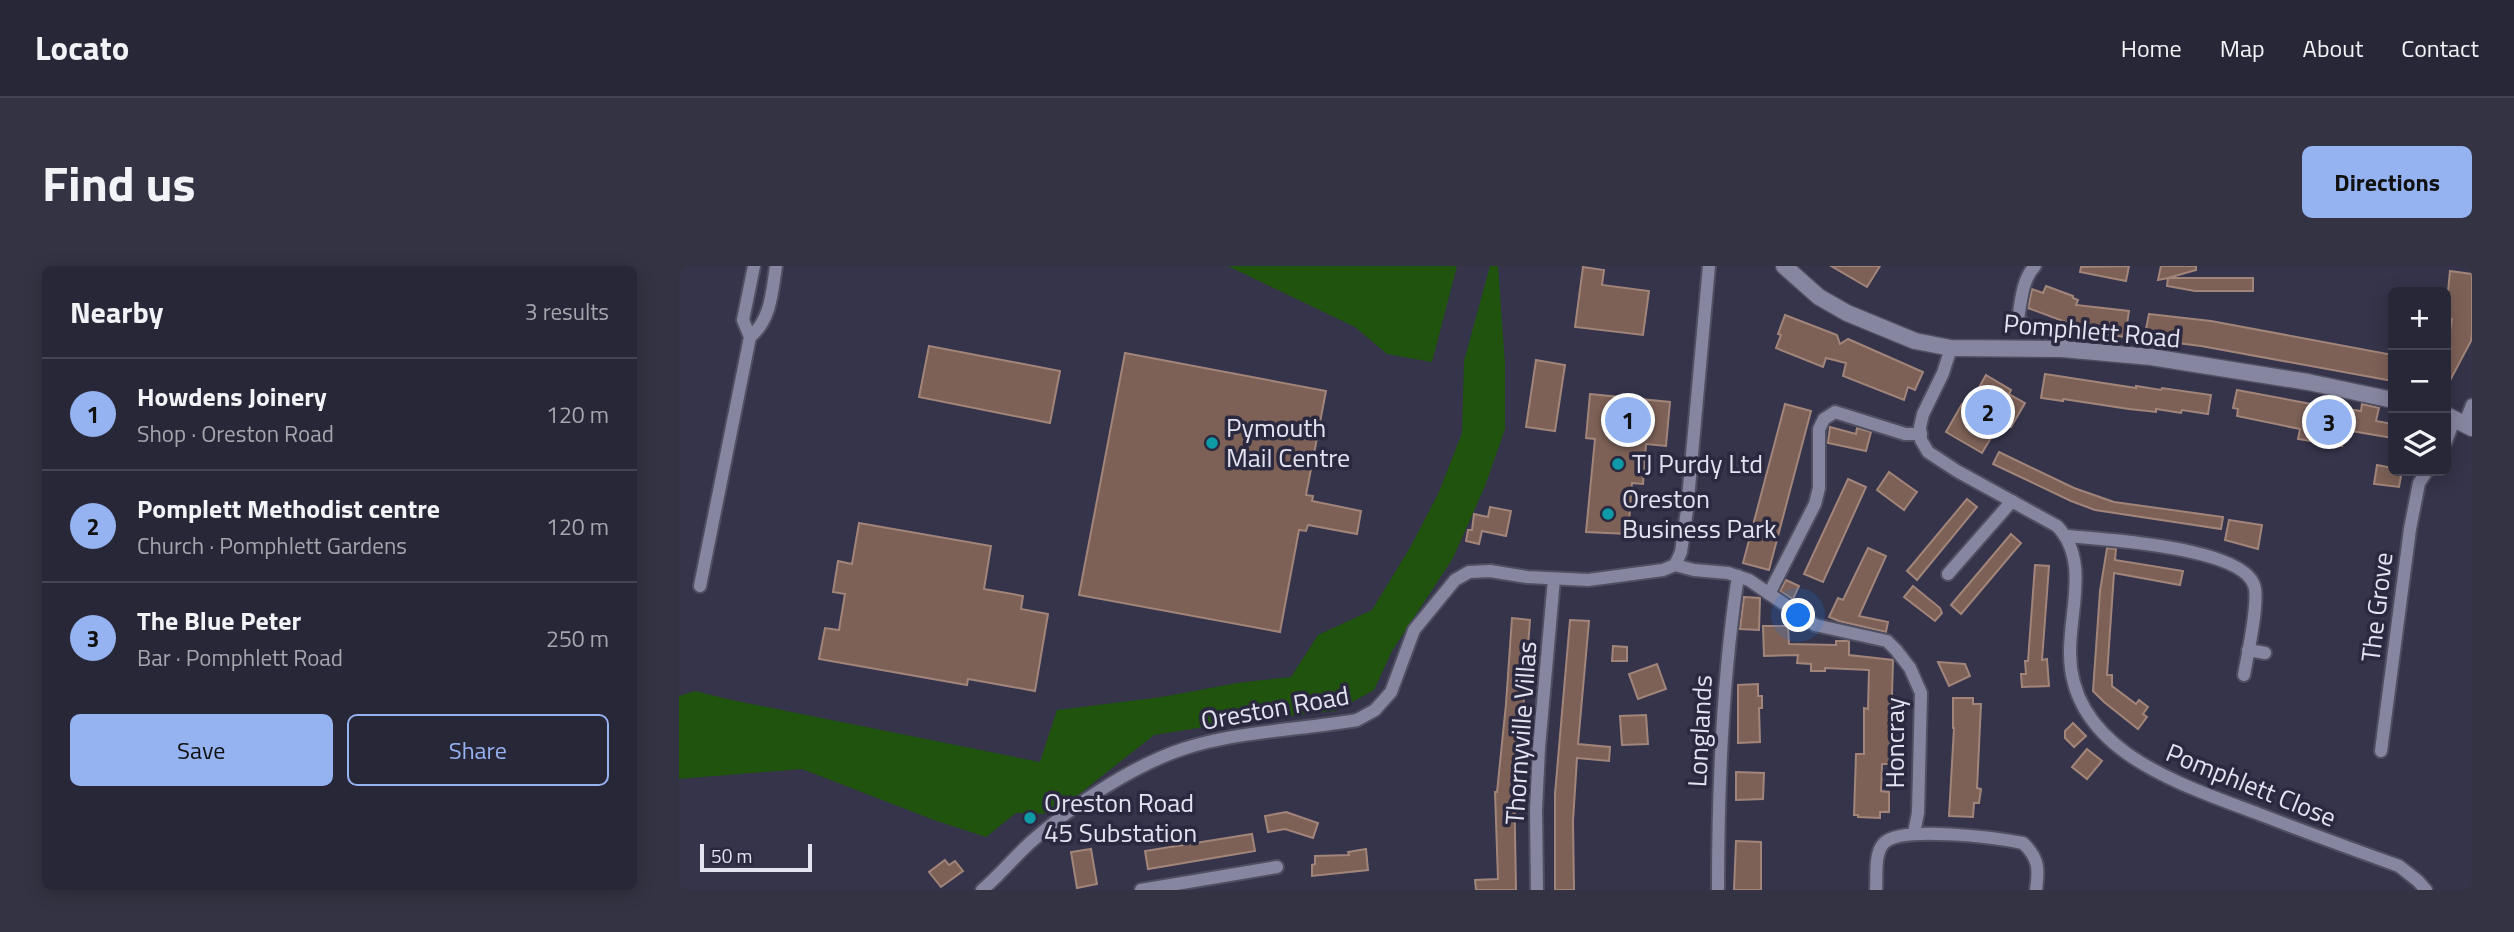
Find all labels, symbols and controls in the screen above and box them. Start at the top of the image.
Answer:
text: Locato [35,23,129,73]
text: Home [2121,30,2182,66]
text: Map [2220,30,2265,66]
text: About [2303,30,2363,66]
text: Contact [2401,30,2479,66]
text: Find us [42,145,196,220]
button: Directions [2302,146,2472,218]
map controls [2388,287,2451,476]
button: + [2388,287,2451,350]
text: Nearby [70,289,163,335]
text: 3 results [525,294,609,329]
street label: Pomphlett Road [2002,303,2182,358]
button: − [2388,350,2451,413]
text: Howdens Joinery [137,377,327,416]
pin: 2 [1965,386,2011,438]
pin: 1 [1605,394,1651,446]
pin: 3 [2306,396,2352,448]
text: 1 [87,397,99,432]
text: 120 m [546,397,609,432]
place label: Pymouth Mail Centre [1226,408,1350,477]
button: layers [2388,413,2451,476]
text: Shop · Oreston Road [137,416,334,451]
marker: Pymouth Mail Centre [1204,435,1220,451]
place label: TJ Purdy Ltd [1632,444,1763,483]
marker: TJ Purdy Ltd [1610,456,1626,472]
place label: Oreston Business Park [1622,479,1776,548]
text: Pomplett Methodist centre [137,489,440,528]
marker: Oreston Business Park [1600,506,1616,522]
text: 2 [87,509,99,544]
text: 120 m [546,509,609,544]
text: Church · Pomphlett Gardens [137,528,407,563]
street label: The Grove [2350,550,2403,664]
your location [1781,598,1815,632]
text: The Blue Peter [137,601,301,640]
text: 3 [87,621,99,656]
text: 250 m [546,621,609,656]
text: Bar · Pomphlett Road [137,640,343,675]
street label: Thornyville Villas [1495,640,1546,826]
street label: Longlands [1677,674,1722,788]
street label: Oreston Road [1198,675,1352,740]
street label: Honcray [1875,698,1914,788]
button: Save [70,714,333,786]
button: Share [347,714,609,786]
street label: Pomphlett Close [2160,733,2342,836]
place label: Oreston Road 45 Substation [1044,783,1197,852]
marker: Oreston Road 45 Substation [1022,810,1038,826]
scale bar [700,841,812,873]
text: 50 m [711,841,752,870]

